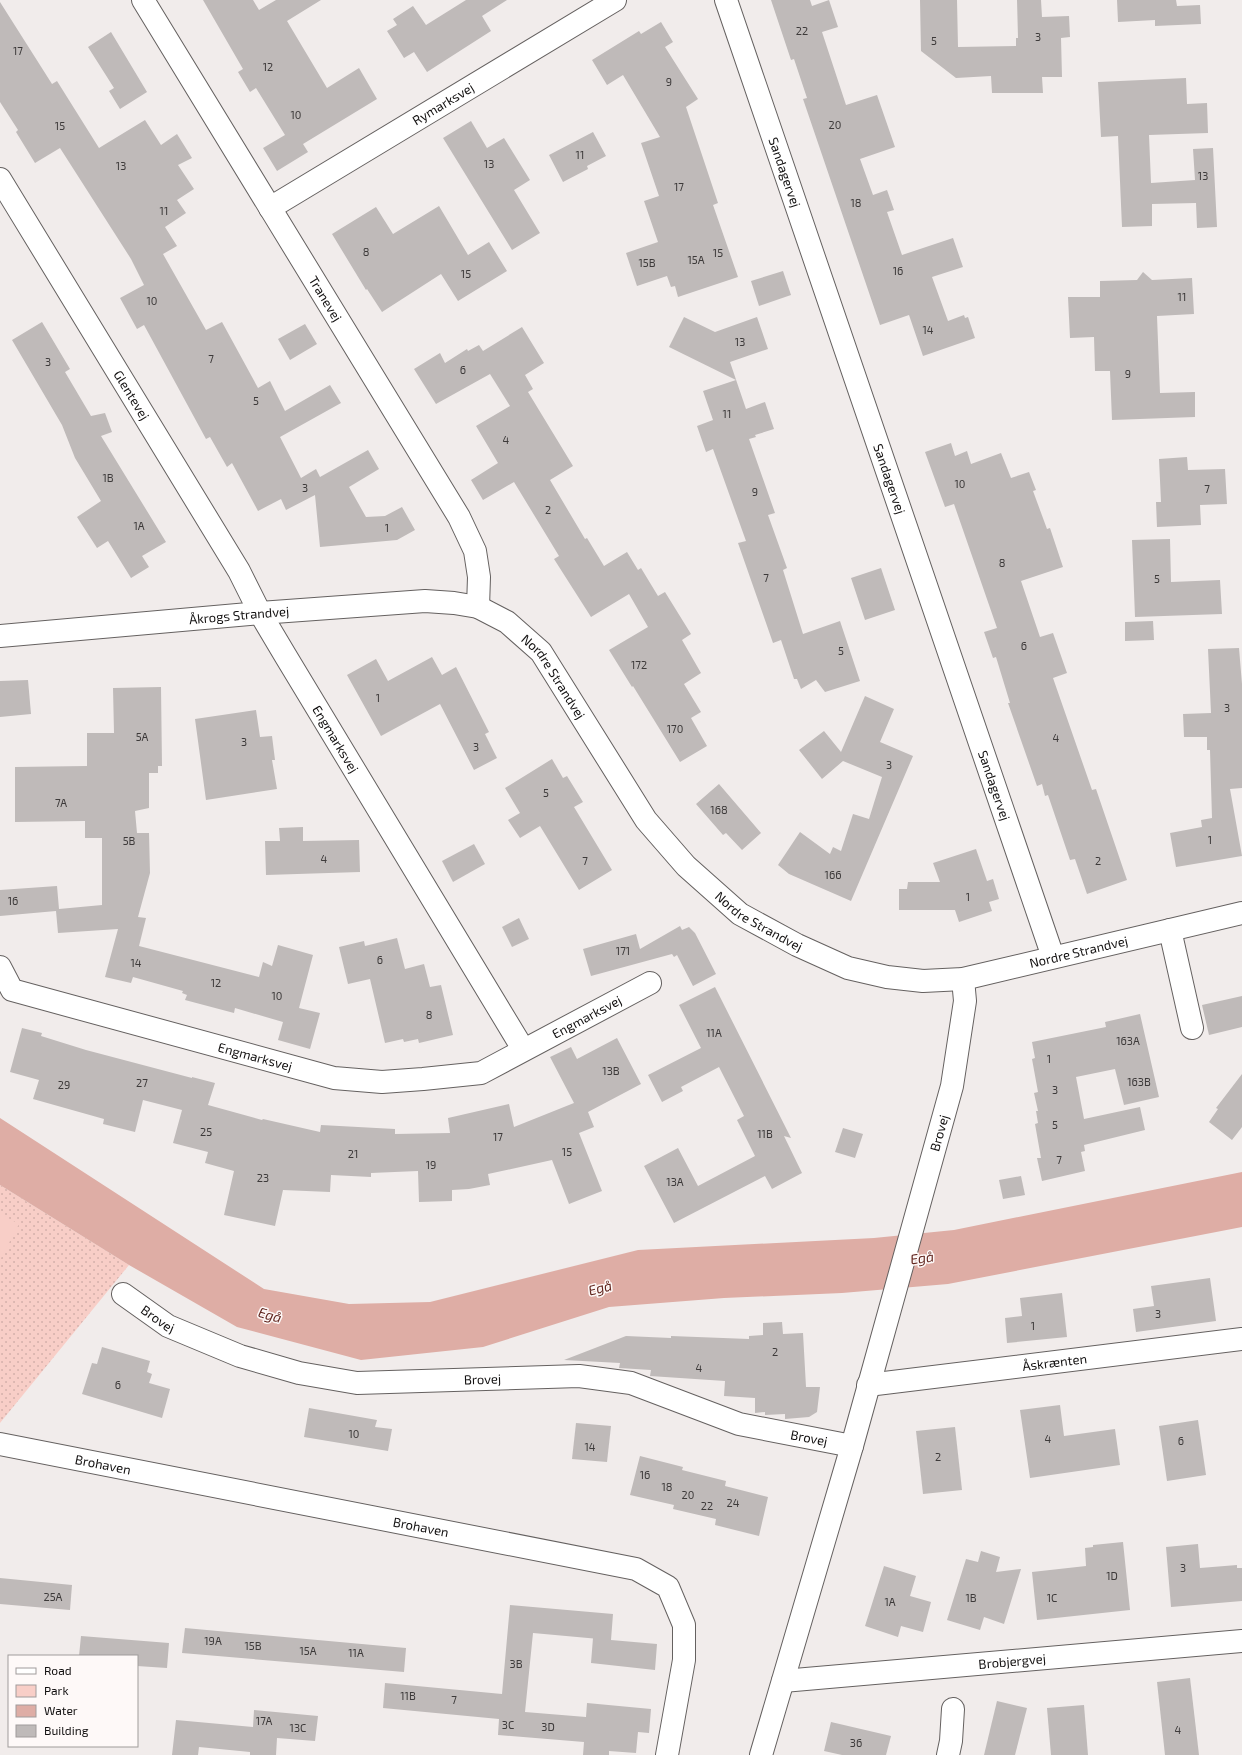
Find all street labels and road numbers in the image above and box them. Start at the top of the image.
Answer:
street label: Rymarksvej [409,79,477,128]
street label: Sandagervej [765,135,804,209]
street label: Tranevej [306,273,345,324]
street label: Glentevej [110,367,153,423]
street label: Sandagervej [870,442,909,516]
street label: Åkrogs Strandvej [188,603,290,627]
street label: Nordre Strandvej [518,631,589,722]
street label: Engmarksvej [309,702,362,776]
street label: Sandagervej [975,748,1014,823]
street label: Nordre Strandvej [712,888,805,954]
street label: Nordre Strandvej [1028,932,1129,971]
street label: Engmarksvej [549,992,624,1042]
street label: Engmarksvej [216,1039,294,1074]
street label: Brovej [926,1113,952,1153]
street label: Brovej [138,1302,177,1336]
street label: Åskrænten [1021,1350,1088,1374]
street label: Brovej [463,1370,501,1388]
street label: Brovej [789,1426,829,1449]
street label: Brohaven [74,1451,132,1478]
street label: Brohaven [392,1513,450,1540]
street label: Brobjergvej [978,1650,1047,1672]

